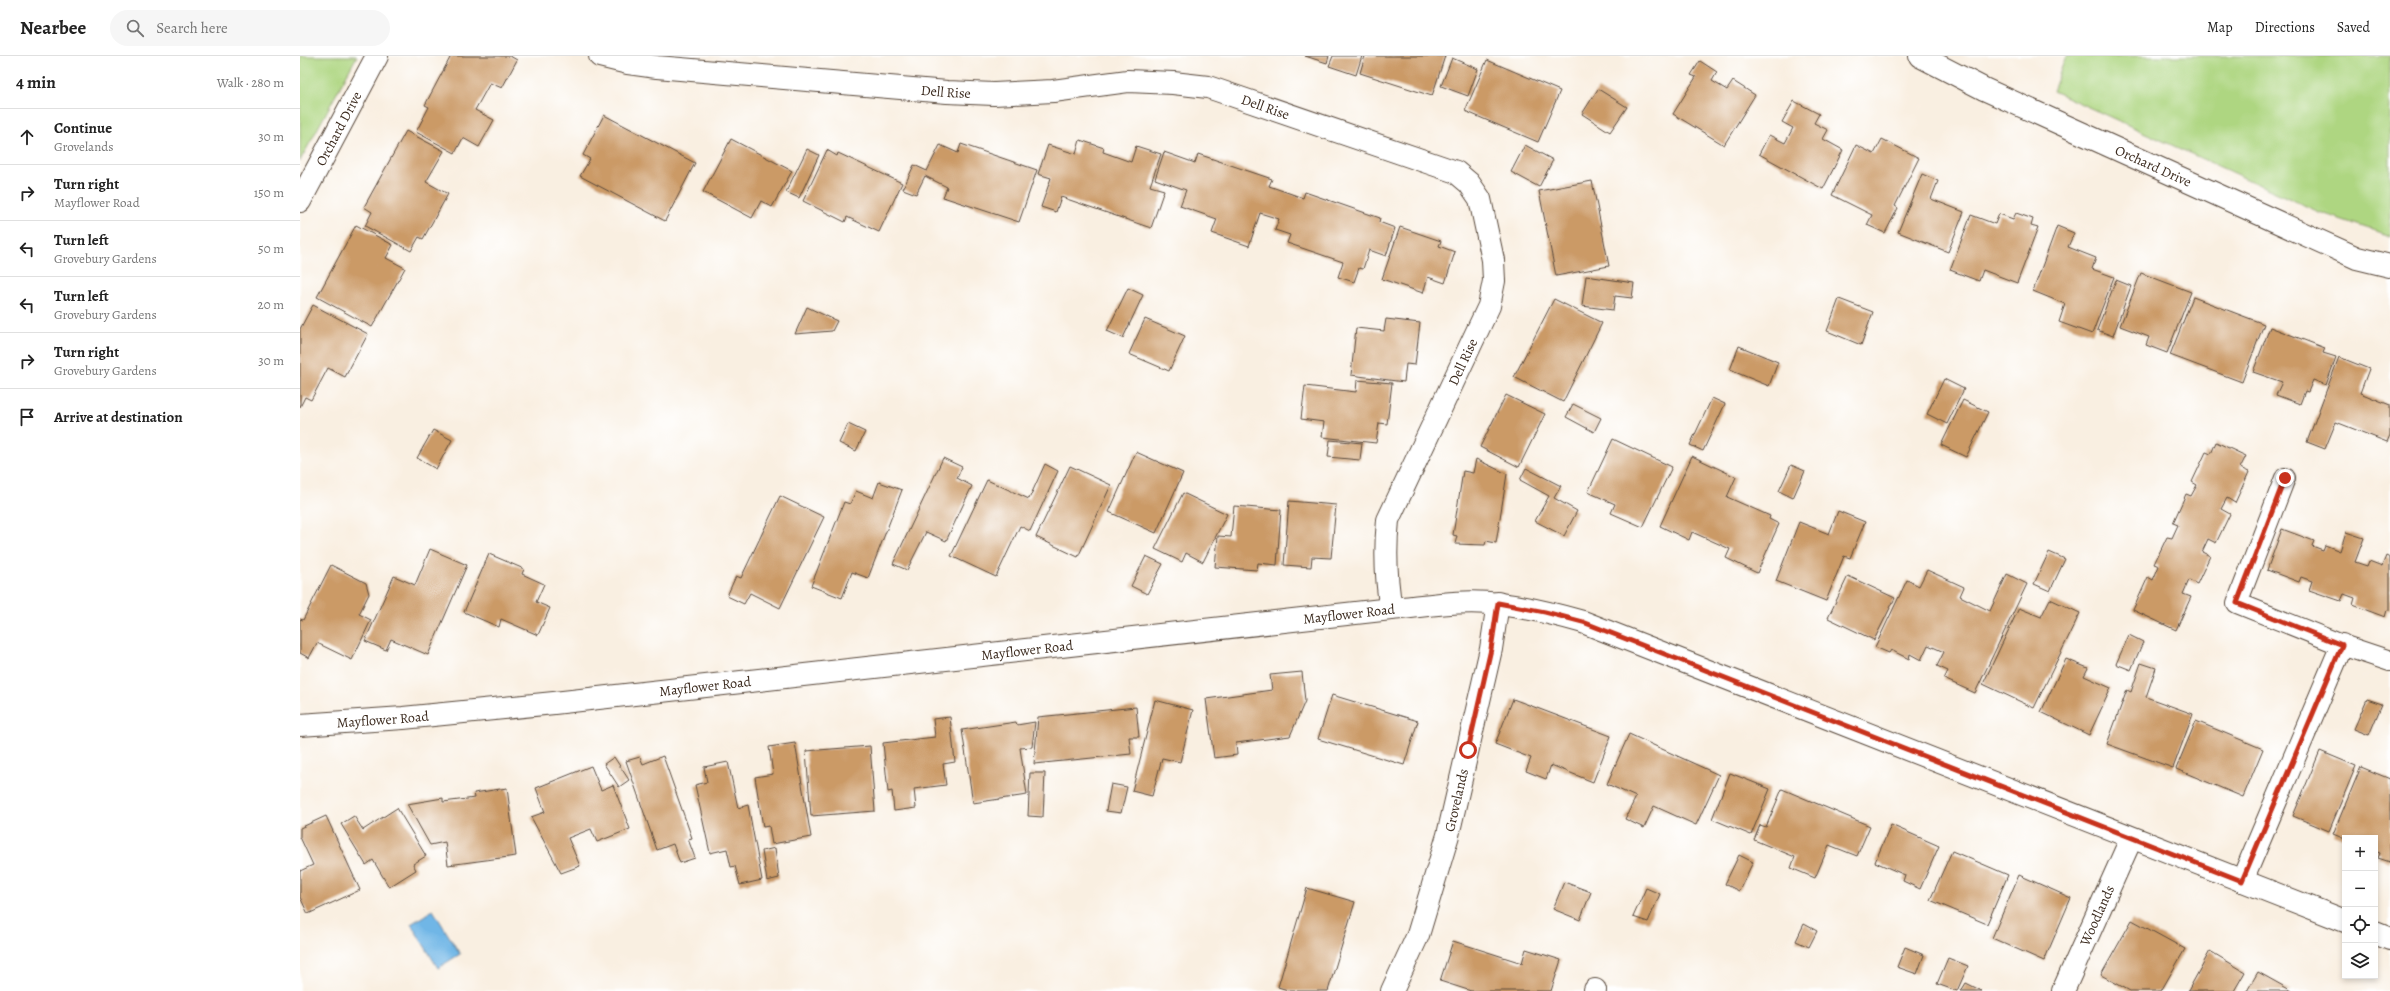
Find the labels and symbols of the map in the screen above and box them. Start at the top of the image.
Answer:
street label: Dell Rise [920,80,971,103]
street label: Orchard Drive [311,88,366,169]
street label: Dell Rise [1239,90,1292,124]
street label: Orchard Drive [2112,140,2195,191]
street label: Dell Rise [1444,335,1482,389]
route end [2276,469,2294,487]
street label: Mayflower Road [1302,599,1396,628]
street label: Mayflower Road [980,635,1074,664]
street label: Mayflower Road [658,671,752,701]
street label: Mayflower Road [336,706,430,732]
route start [1459,741,1477,759]
street label: Grovelands [1440,767,1473,833]
street label: Woodlands [2075,882,2119,949]

